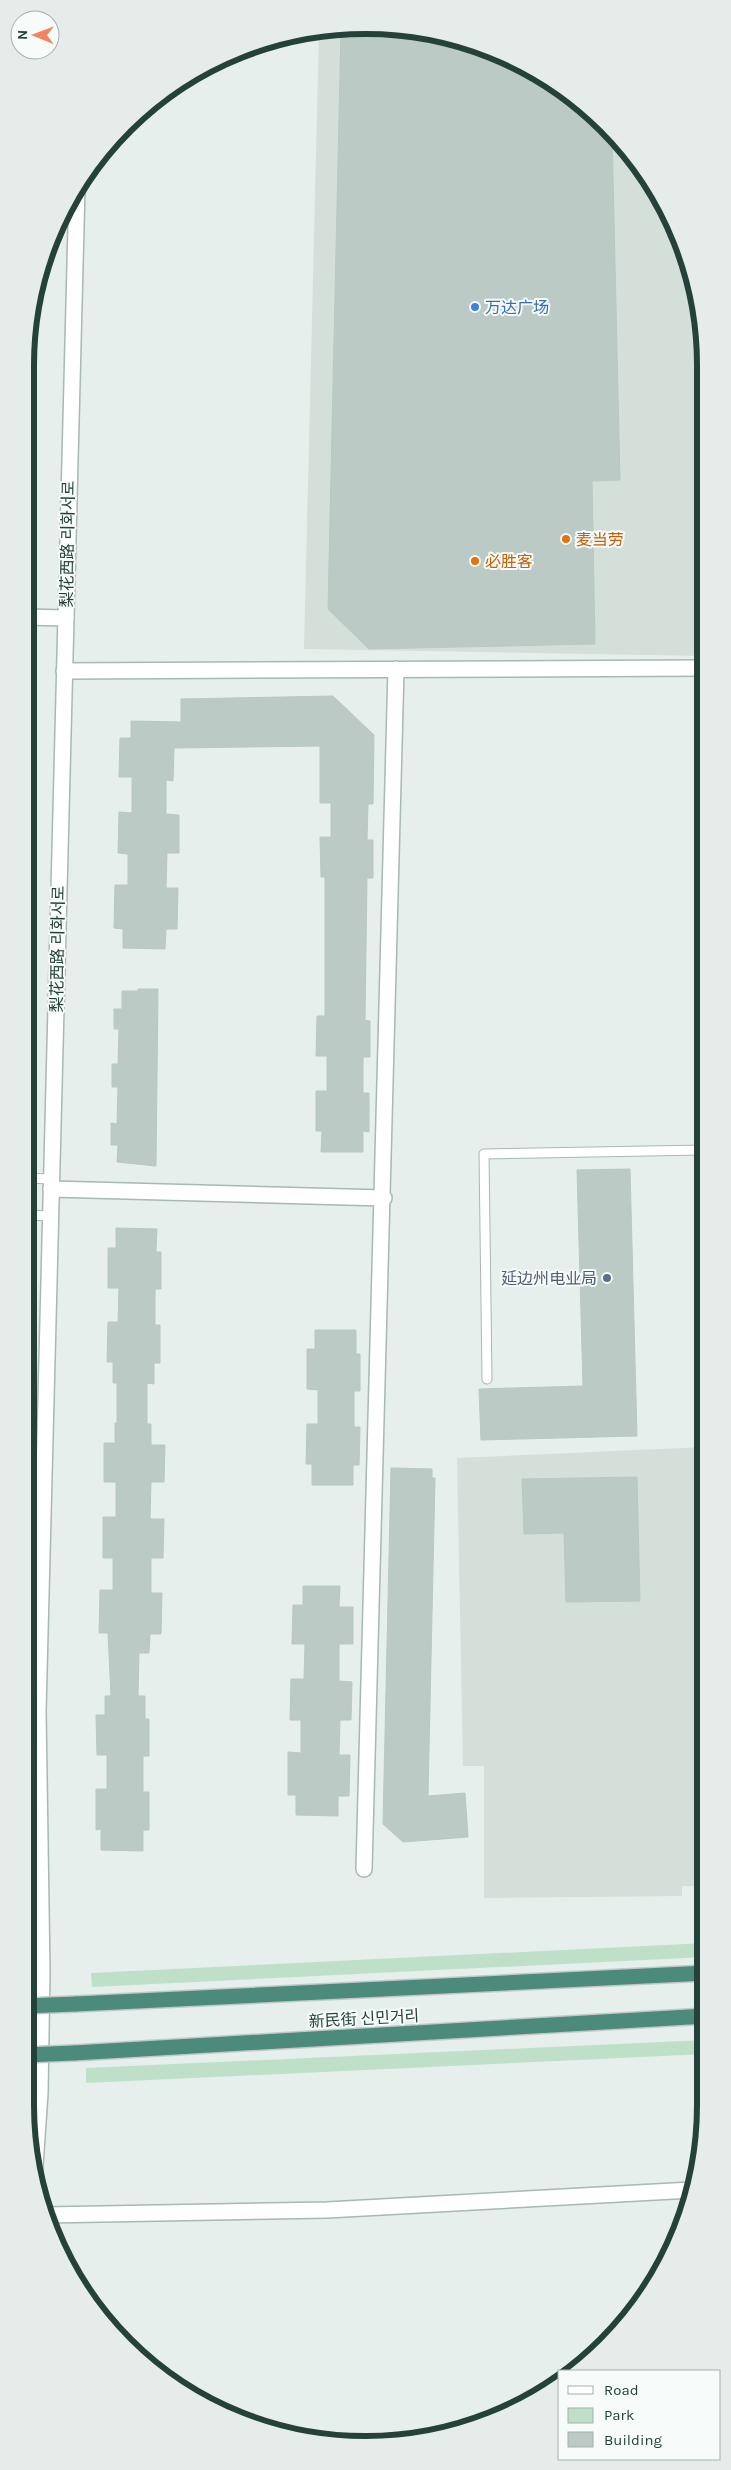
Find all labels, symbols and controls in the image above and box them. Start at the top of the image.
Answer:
north arrow [10,10,60,60]
text: N [14,30,31,40]
place label: 万达广场 [485,298,549,317]
marker: 万达广场 [469,301,481,313]
street label: 梨花西路 리화서로 [57,480,78,608]
place label: 麦当劳 [576,530,624,549]
marker: 麦当劳 [560,533,572,545]
place label: 必胜客 [485,552,533,571]
marker: 必胜客 [469,555,481,567]
street label: 梨花西路 리화서로 [47,885,68,1013]
place label: 延边州电业局 [501,1269,597,1288]
marker: 延边州电业局 [601,1272,613,1284]
street label: 新民街 신민거리 [308,2006,420,2031]
legend [558,2370,721,2460]
text: Road [604,2381,639,2399]
text: Park [604,2406,634,2424]
text: Building [604,2431,662,2449]

